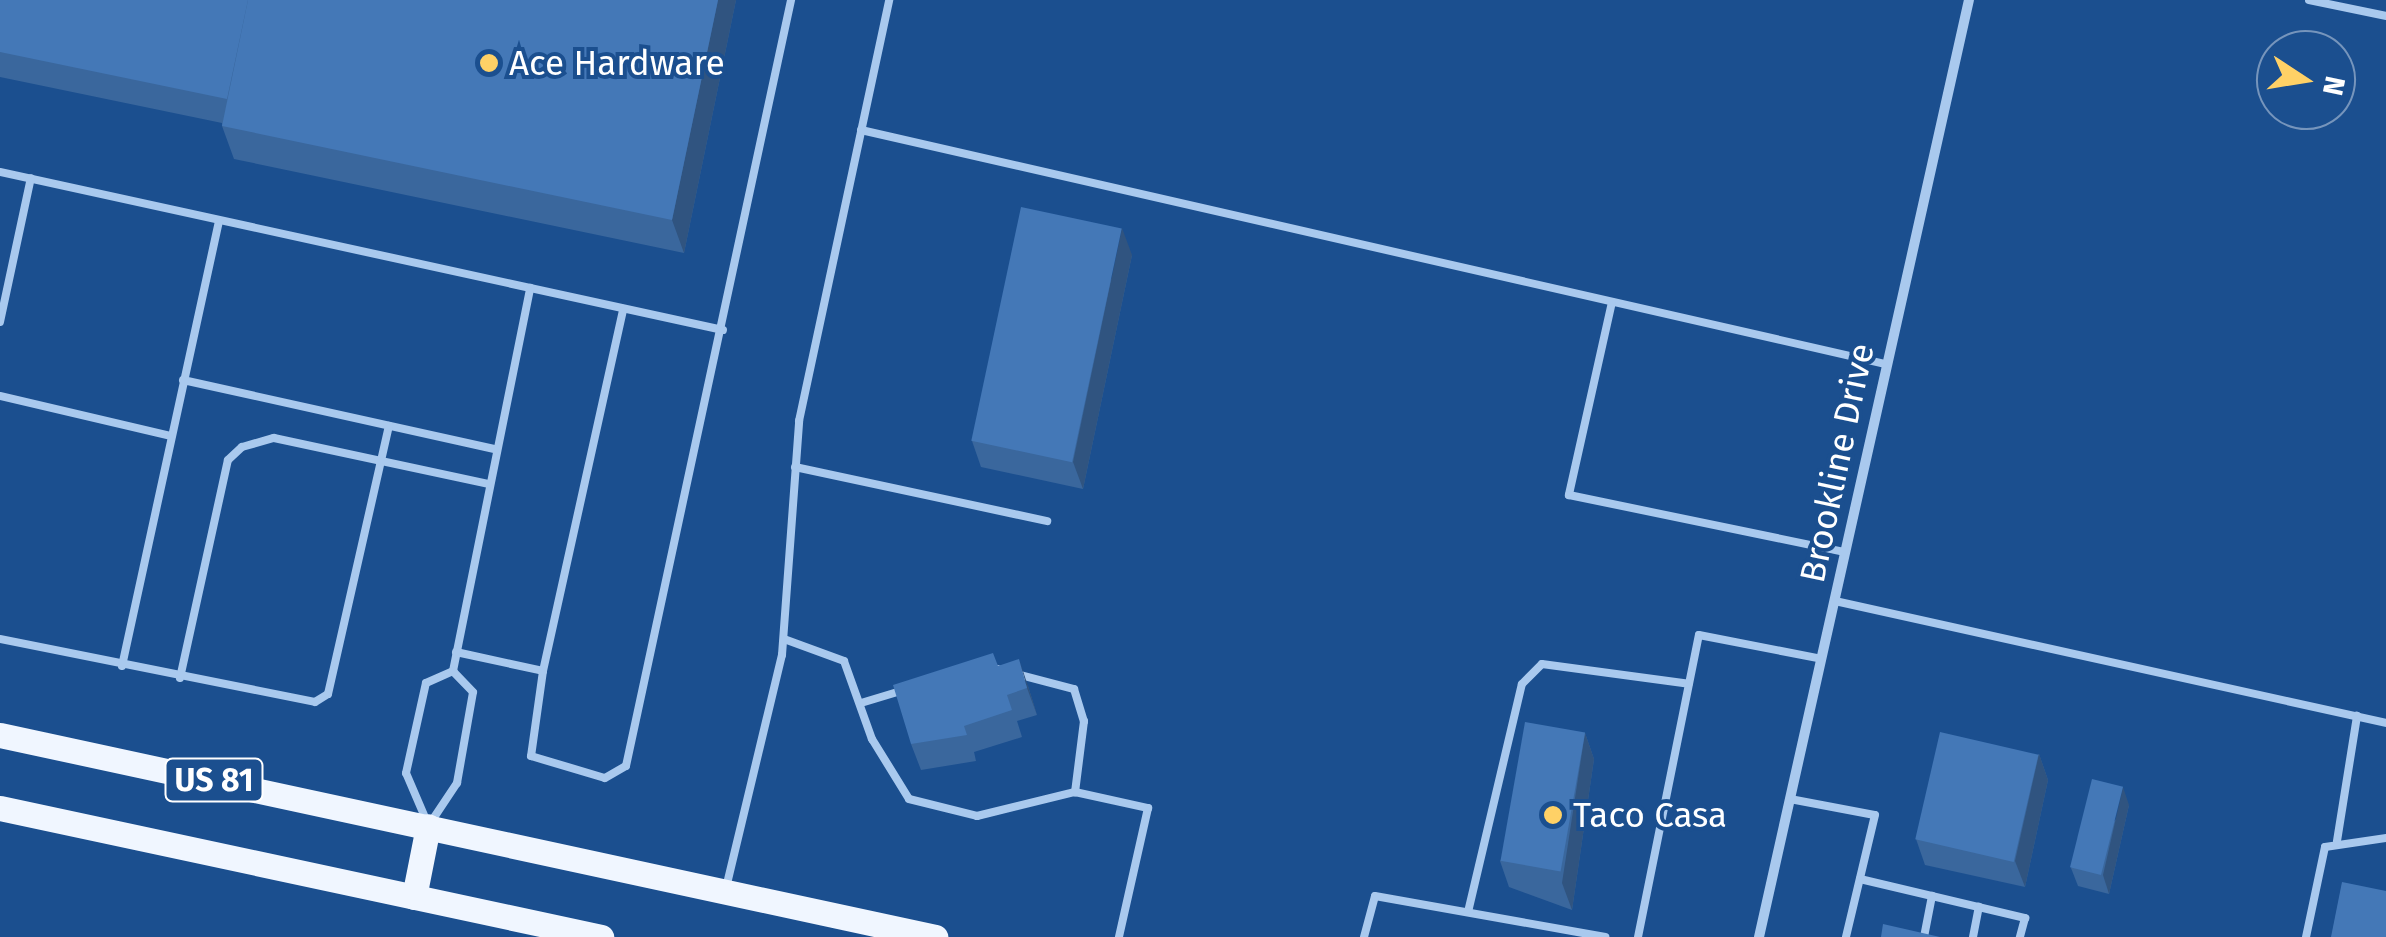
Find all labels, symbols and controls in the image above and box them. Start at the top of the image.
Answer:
north arrow [2256,30,2356,130]
place label: Ace Hardware [509,42,725,84]
marker: Ace Hardware [478,52,500,74]
text: N [2316,73,2352,98]
street label: Brookline Drive [1791,339,1883,587]
road number: US 81 [164,753,264,807]
place label: Taco Casa [1573,794,1727,836]
marker: Taco Casa [1542,804,1564,826]

